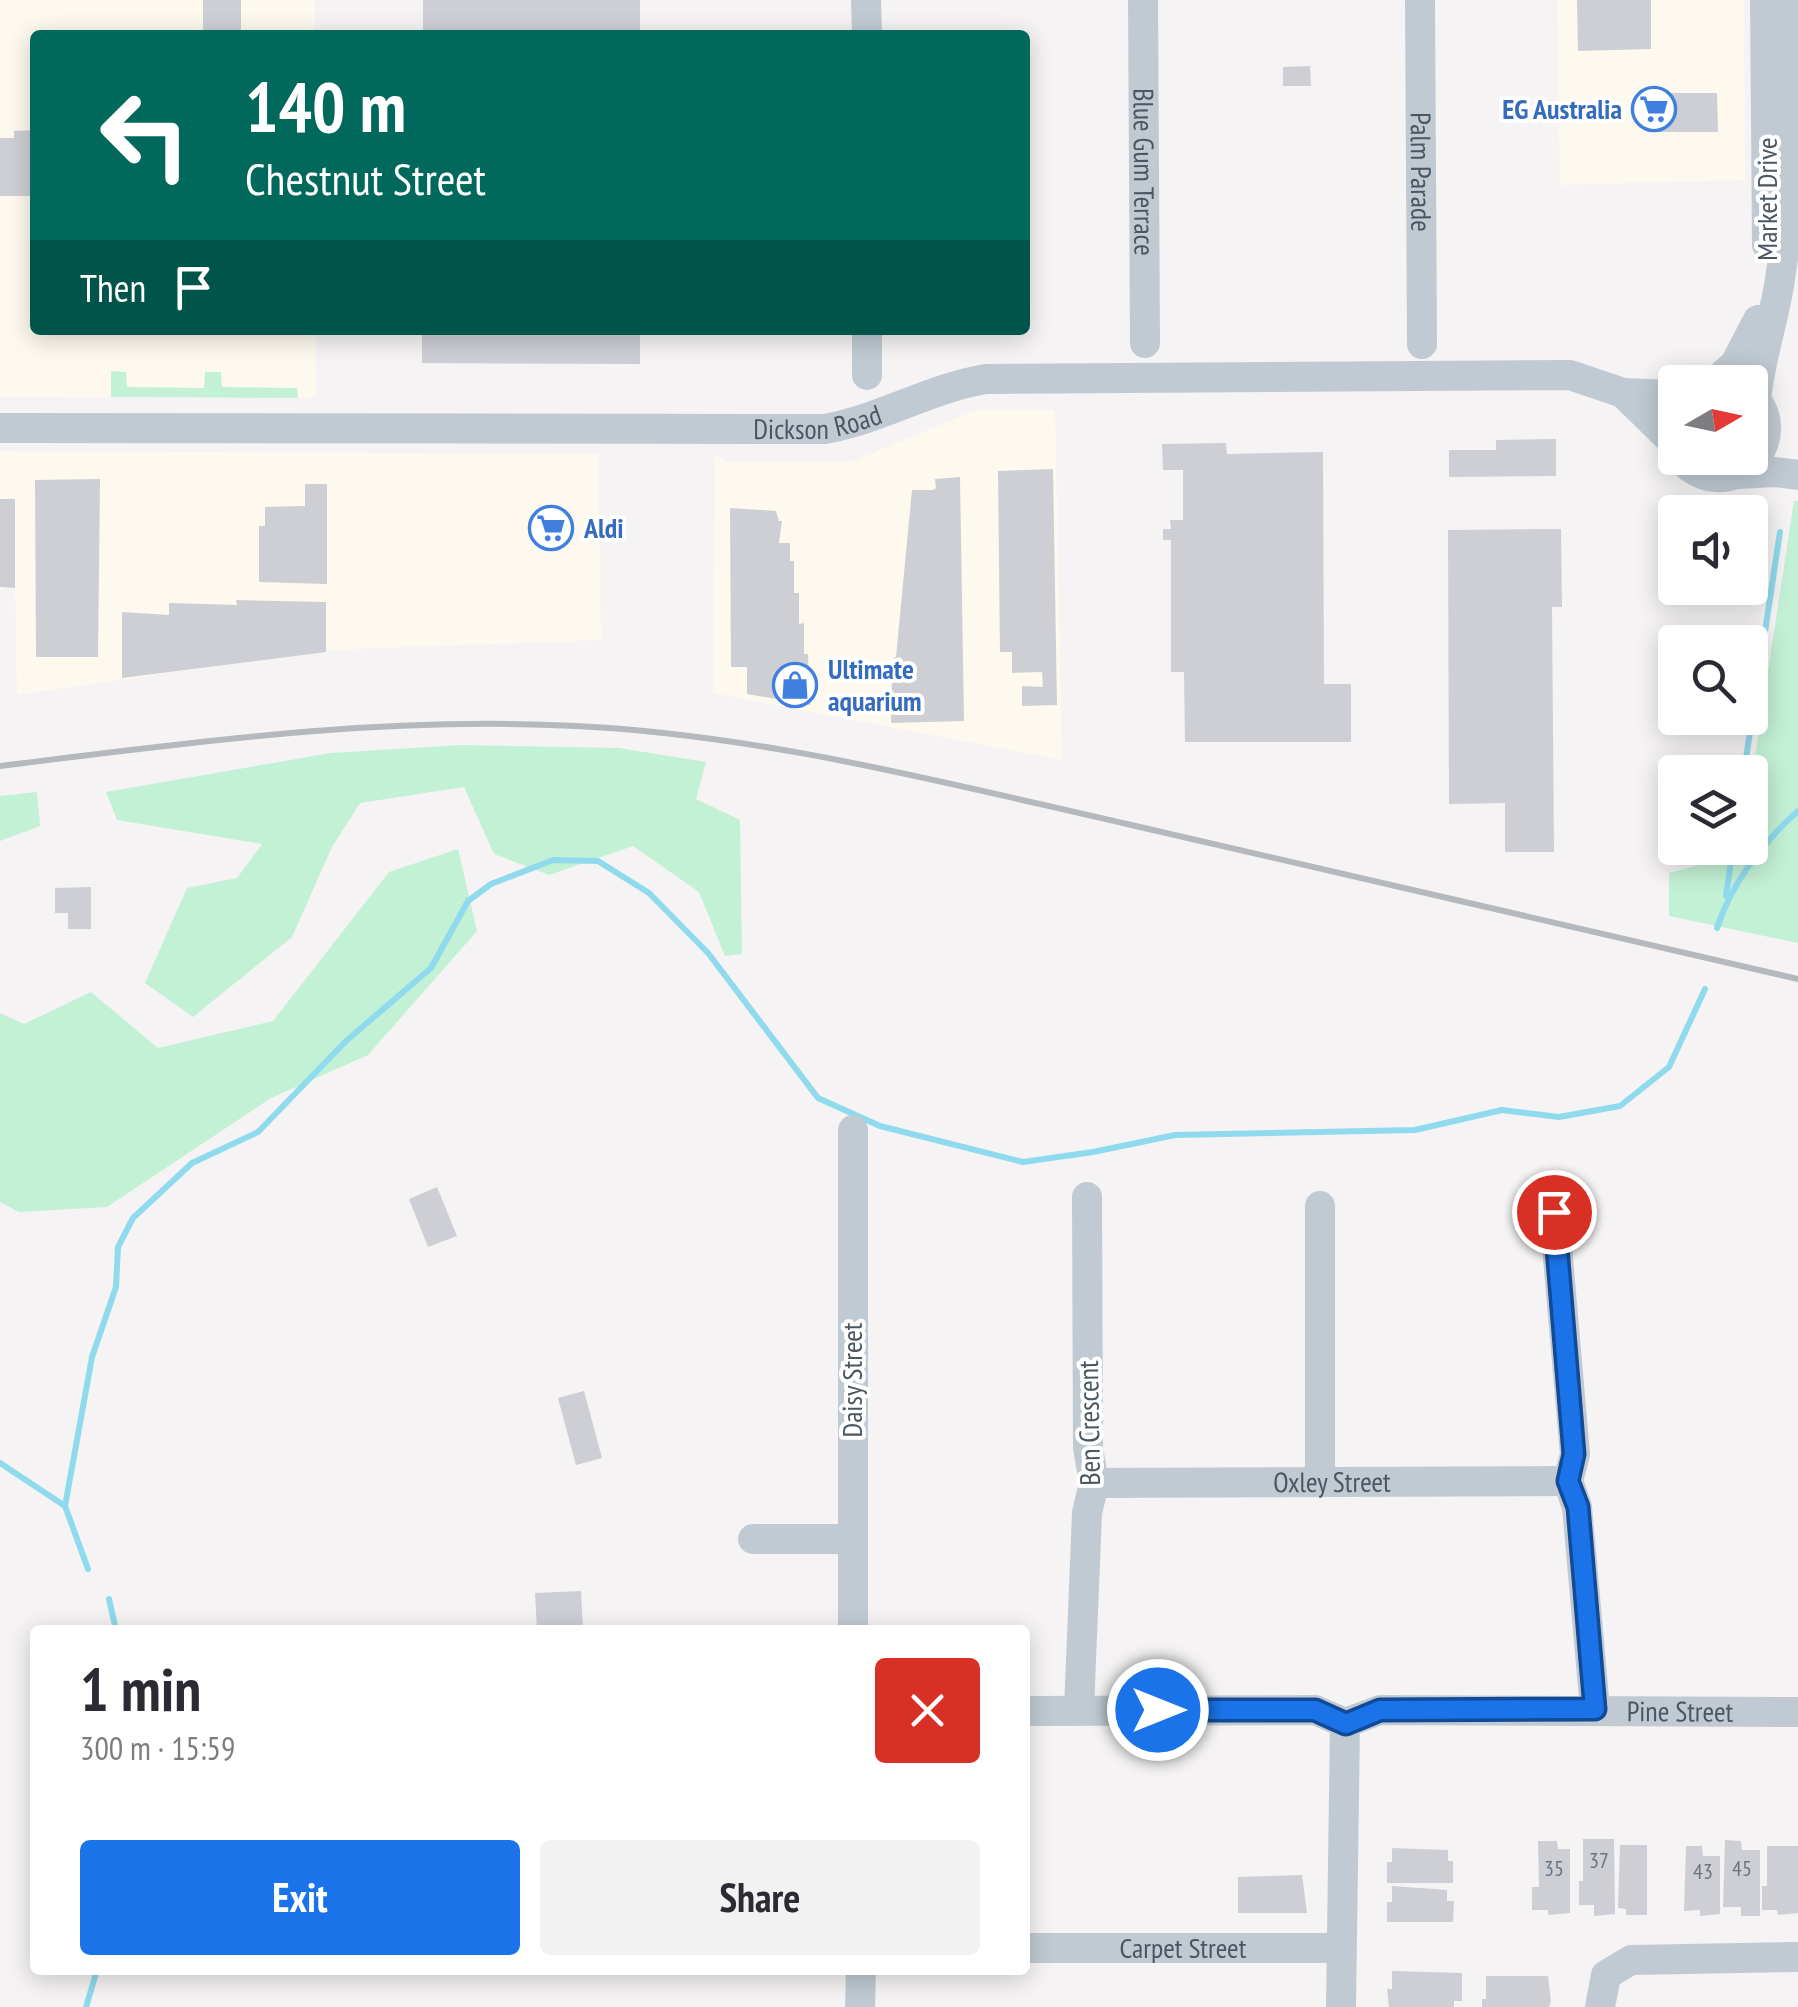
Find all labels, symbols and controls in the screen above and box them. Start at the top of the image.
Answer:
text: 140 m [245,61,406,151]
icon: left [80,70,210,200]
supermarket icon: EG Australia [1631,86,1677,132]
street label: Blue Gum Terrace [1126,88,1163,256]
place label: EG Australia [1502,90,1622,127]
street label: Palm Parade [1403,112,1440,232]
street label: Market Drive [1748,137,1785,261]
text: Chestnut Street [245,149,486,207]
icon: arrive [166,260,221,315]
text: Then [80,263,146,312]
north arrow [1658,365,1768,475]
map controls [1658,365,1768,865]
street label: Dickson Road [753,395,886,447]
button: sound [1658,495,1768,605]
supermarket icon: Aldi [528,505,574,551]
place label: Aldi [583,509,624,546]
button: search [1658,625,1768,735]
place label: Ultimate aquarium [828,650,922,719]
shop icon: Ultimate aquarium [772,662,818,708]
button: layers [1658,755,1768,865]
pin [1512,1170,1597,1255]
icon: arrive [1527,1185,1582,1240]
street label: Daisy Street [833,1322,870,1438]
street label: Ben Crescent [1069,1360,1108,1486]
street label: Oxley Street [1273,1463,1391,1500]
text: 1 min [80,1650,201,1728]
button: close [875,1658,980,1763]
position arrow [1106,1658,1210,1762]
street label: Pine Street [1627,1692,1734,1730]
text: 300 m · 15:59 [80,1727,235,1769]
button: Exit [80,1840,520,1955]
button: Share [540,1840,980,1955]
house number: 37 [1589,1846,1609,1874]
house number: 35 [1544,1854,1564,1882]
house number: 45 [1732,1854,1752,1882]
house number: 43 [1693,1857,1713,1885]
street label: Carpet Street [1120,1929,1247,1966]

